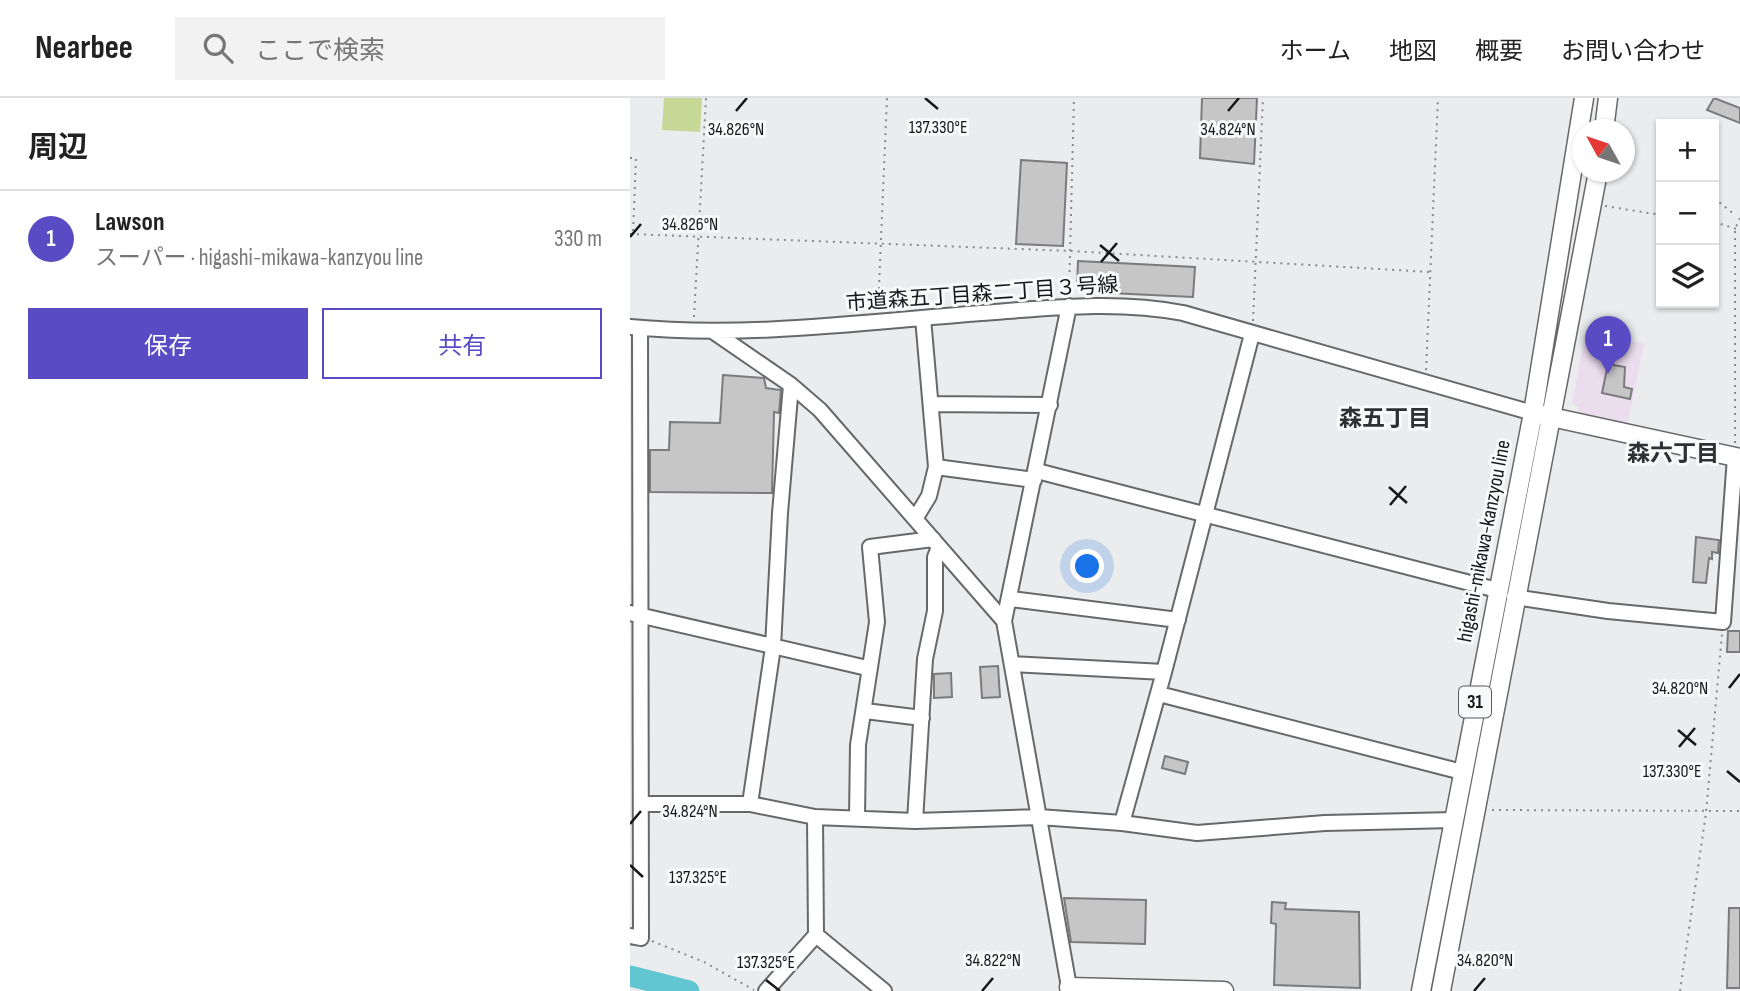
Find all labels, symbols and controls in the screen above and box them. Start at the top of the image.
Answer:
search box [175,17,665,80]
text: Nearbee [35,28,133,68]
icon: search [199,29,237,67]
text: ここで検索 [255,36,385,67]
text: ホーム [1280,37,1351,66]
text: 地図 [1389,37,1437,66]
text: 概要 [1475,37,1523,66]
text: お問い合わせ [1561,37,1705,66]
text: 137.330°E [909,117,967,138]
text: 34.826°N [708,119,764,140]
text: 34.824°N [1200,119,1256,140]
north arrow [1572,119,1635,182]
map controls [1656,119,1719,308]
button: + [1656,119,1719,182]
text: 周辺 [28,130,88,166]
button: − [1656,182,1719,245]
text: Lawson [95,207,164,238]
text: 34.826°N [662,214,718,235]
text: 1 [46,225,56,253]
text: 330 m [554,225,602,253]
text: スーパー · higashi-mikawa-kanzyou line [95,244,423,272]
button: layers [1656,245,1719,308]
street label: 市道森五丁目森二丁目３号線 [845,272,1119,316]
button: 保存 [28,308,308,379]
button: 共有 [322,308,602,379]
pin: 1 [1585,316,1631,374]
district label: 森五丁目 [1339,405,1431,433]
street label: higashi-mikawa-kanzyou line [1452,438,1516,644]
district label: 森六丁目 [1627,440,1719,468]
your location [1070,549,1104,583]
text: 34.820°N [1652,678,1708,699]
road number: 31 [1459,687,1491,718]
text: 137.330°E [1643,761,1701,782]
text: 34.824°N [662,801,718,822]
text: 137.325°E [669,867,727,888]
text: 34.822°N [965,950,1021,971]
text: 34.820°N [1457,950,1513,971]
text: 137.325°E [737,952,795,973]

